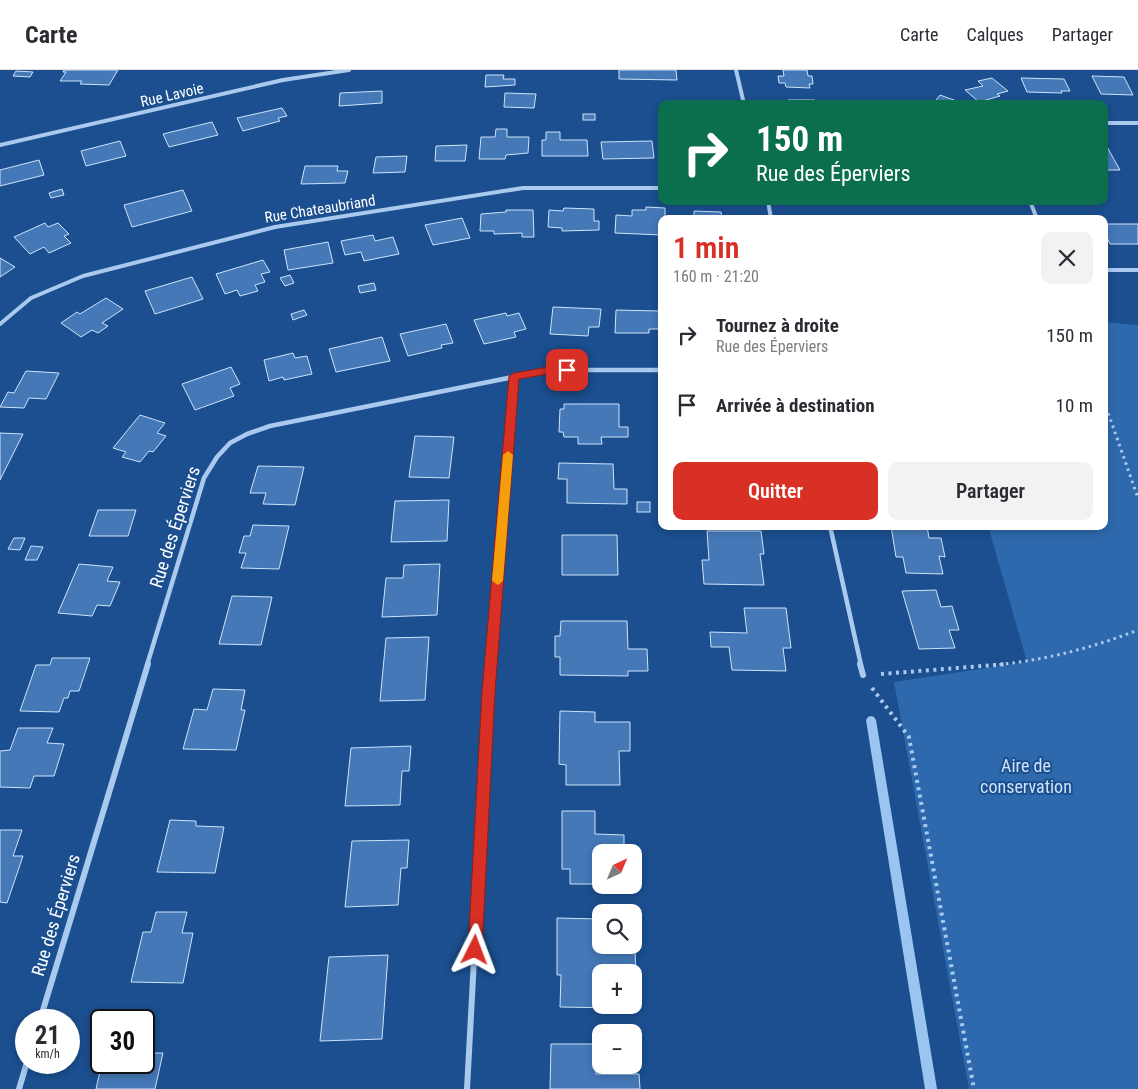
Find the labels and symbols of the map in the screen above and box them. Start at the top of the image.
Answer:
street label: Rue Lavoie [139,79,205,111]
street label: Rue Chateaubriand [263,191,377,227]
pin [546,349,588,391]
street label: Rue des Éperviers [145,463,204,590]
park label: Aire de conservation [980,755,1072,797]
north arrow [592,844,642,894]
street label: Rue des Éperviers [27,851,84,978]
position arrow [448,923,500,975]
speed limit sign: 30 [90,1009,155,1074]

